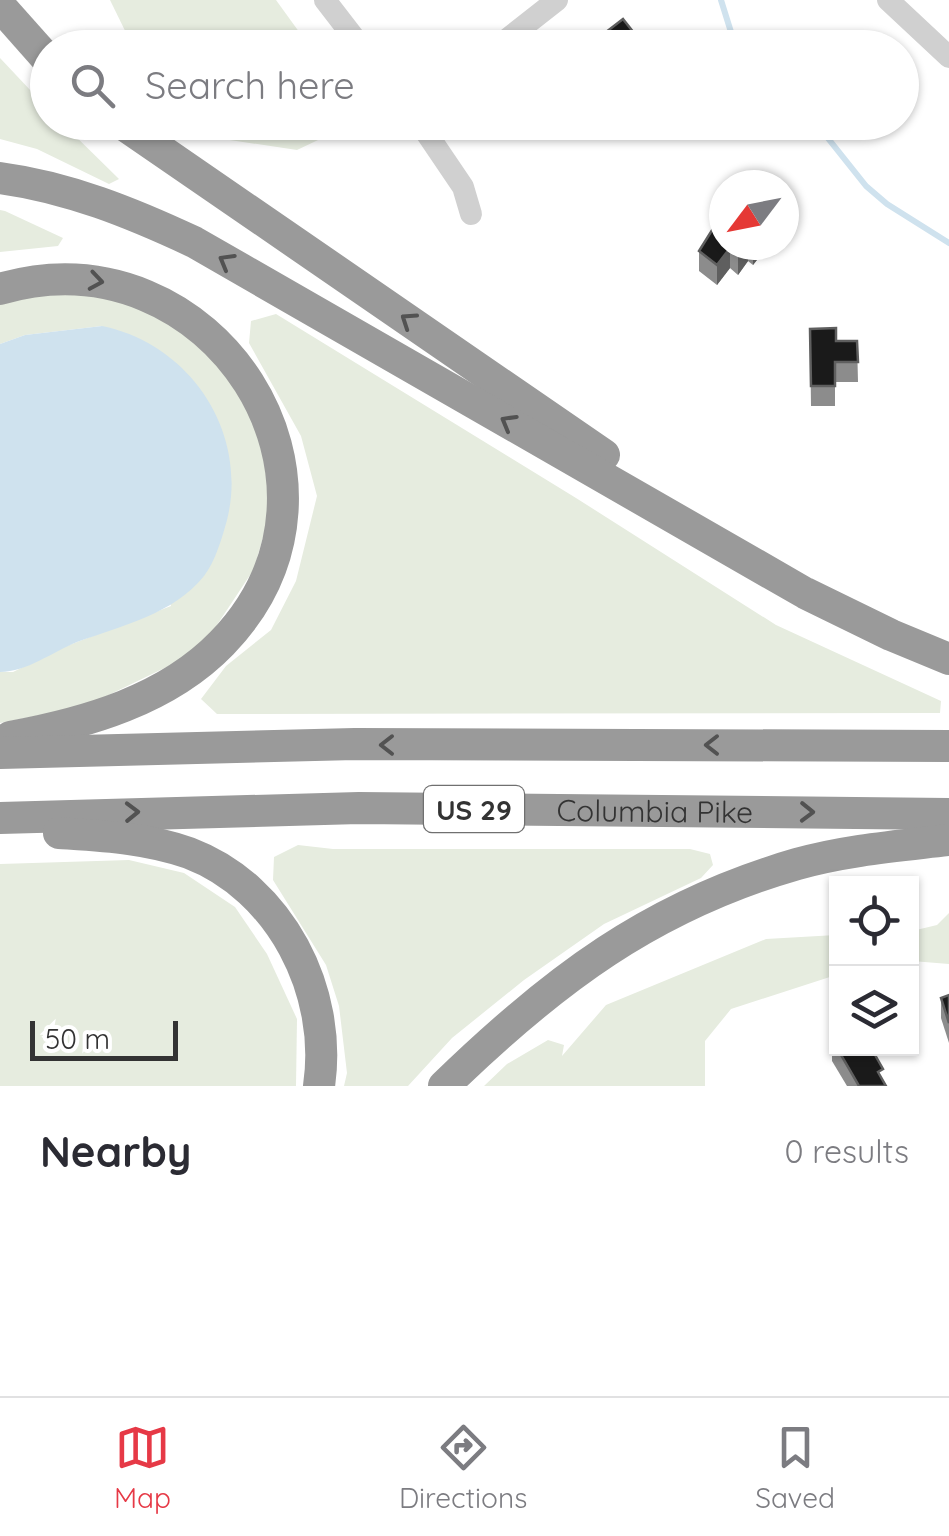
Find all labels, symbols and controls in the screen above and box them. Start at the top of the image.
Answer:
search box [30,30,919,140]
icon: search [65,58,120,113]
text: Search here [145,61,355,109]
north arrow [709,170,799,260]
one-way arrow [219,253,237,273]
one-way arrow [88,270,104,291]
one-way arrow [400,314,419,332]
one-way arrow [501,415,519,434]
one-way arrow [378,734,394,755]
one-way arrow [703,734,718,756]
road number: US 29 [424,786,524,832]
street label: Columbia Pike [556,791,753,831]
one-way arrow [125,802,141,823]
one-way arrow [800,802,816,823]
map controls [829,876,919,1056]
button: locate [829,876,919,966]
button: layers [829,966,919,1056]
scale bar [30,1016,178,1060]
text: 50 m [45,1021,110,1056]
text: Nearby [40,1125,191,1178]
text: 0 results [785,1131,909,1171]
tab: Map [114,1420,171,1515]
tab: Directions [399,1420,527,1515]
tab: Saved [755,1420,835,1515]

